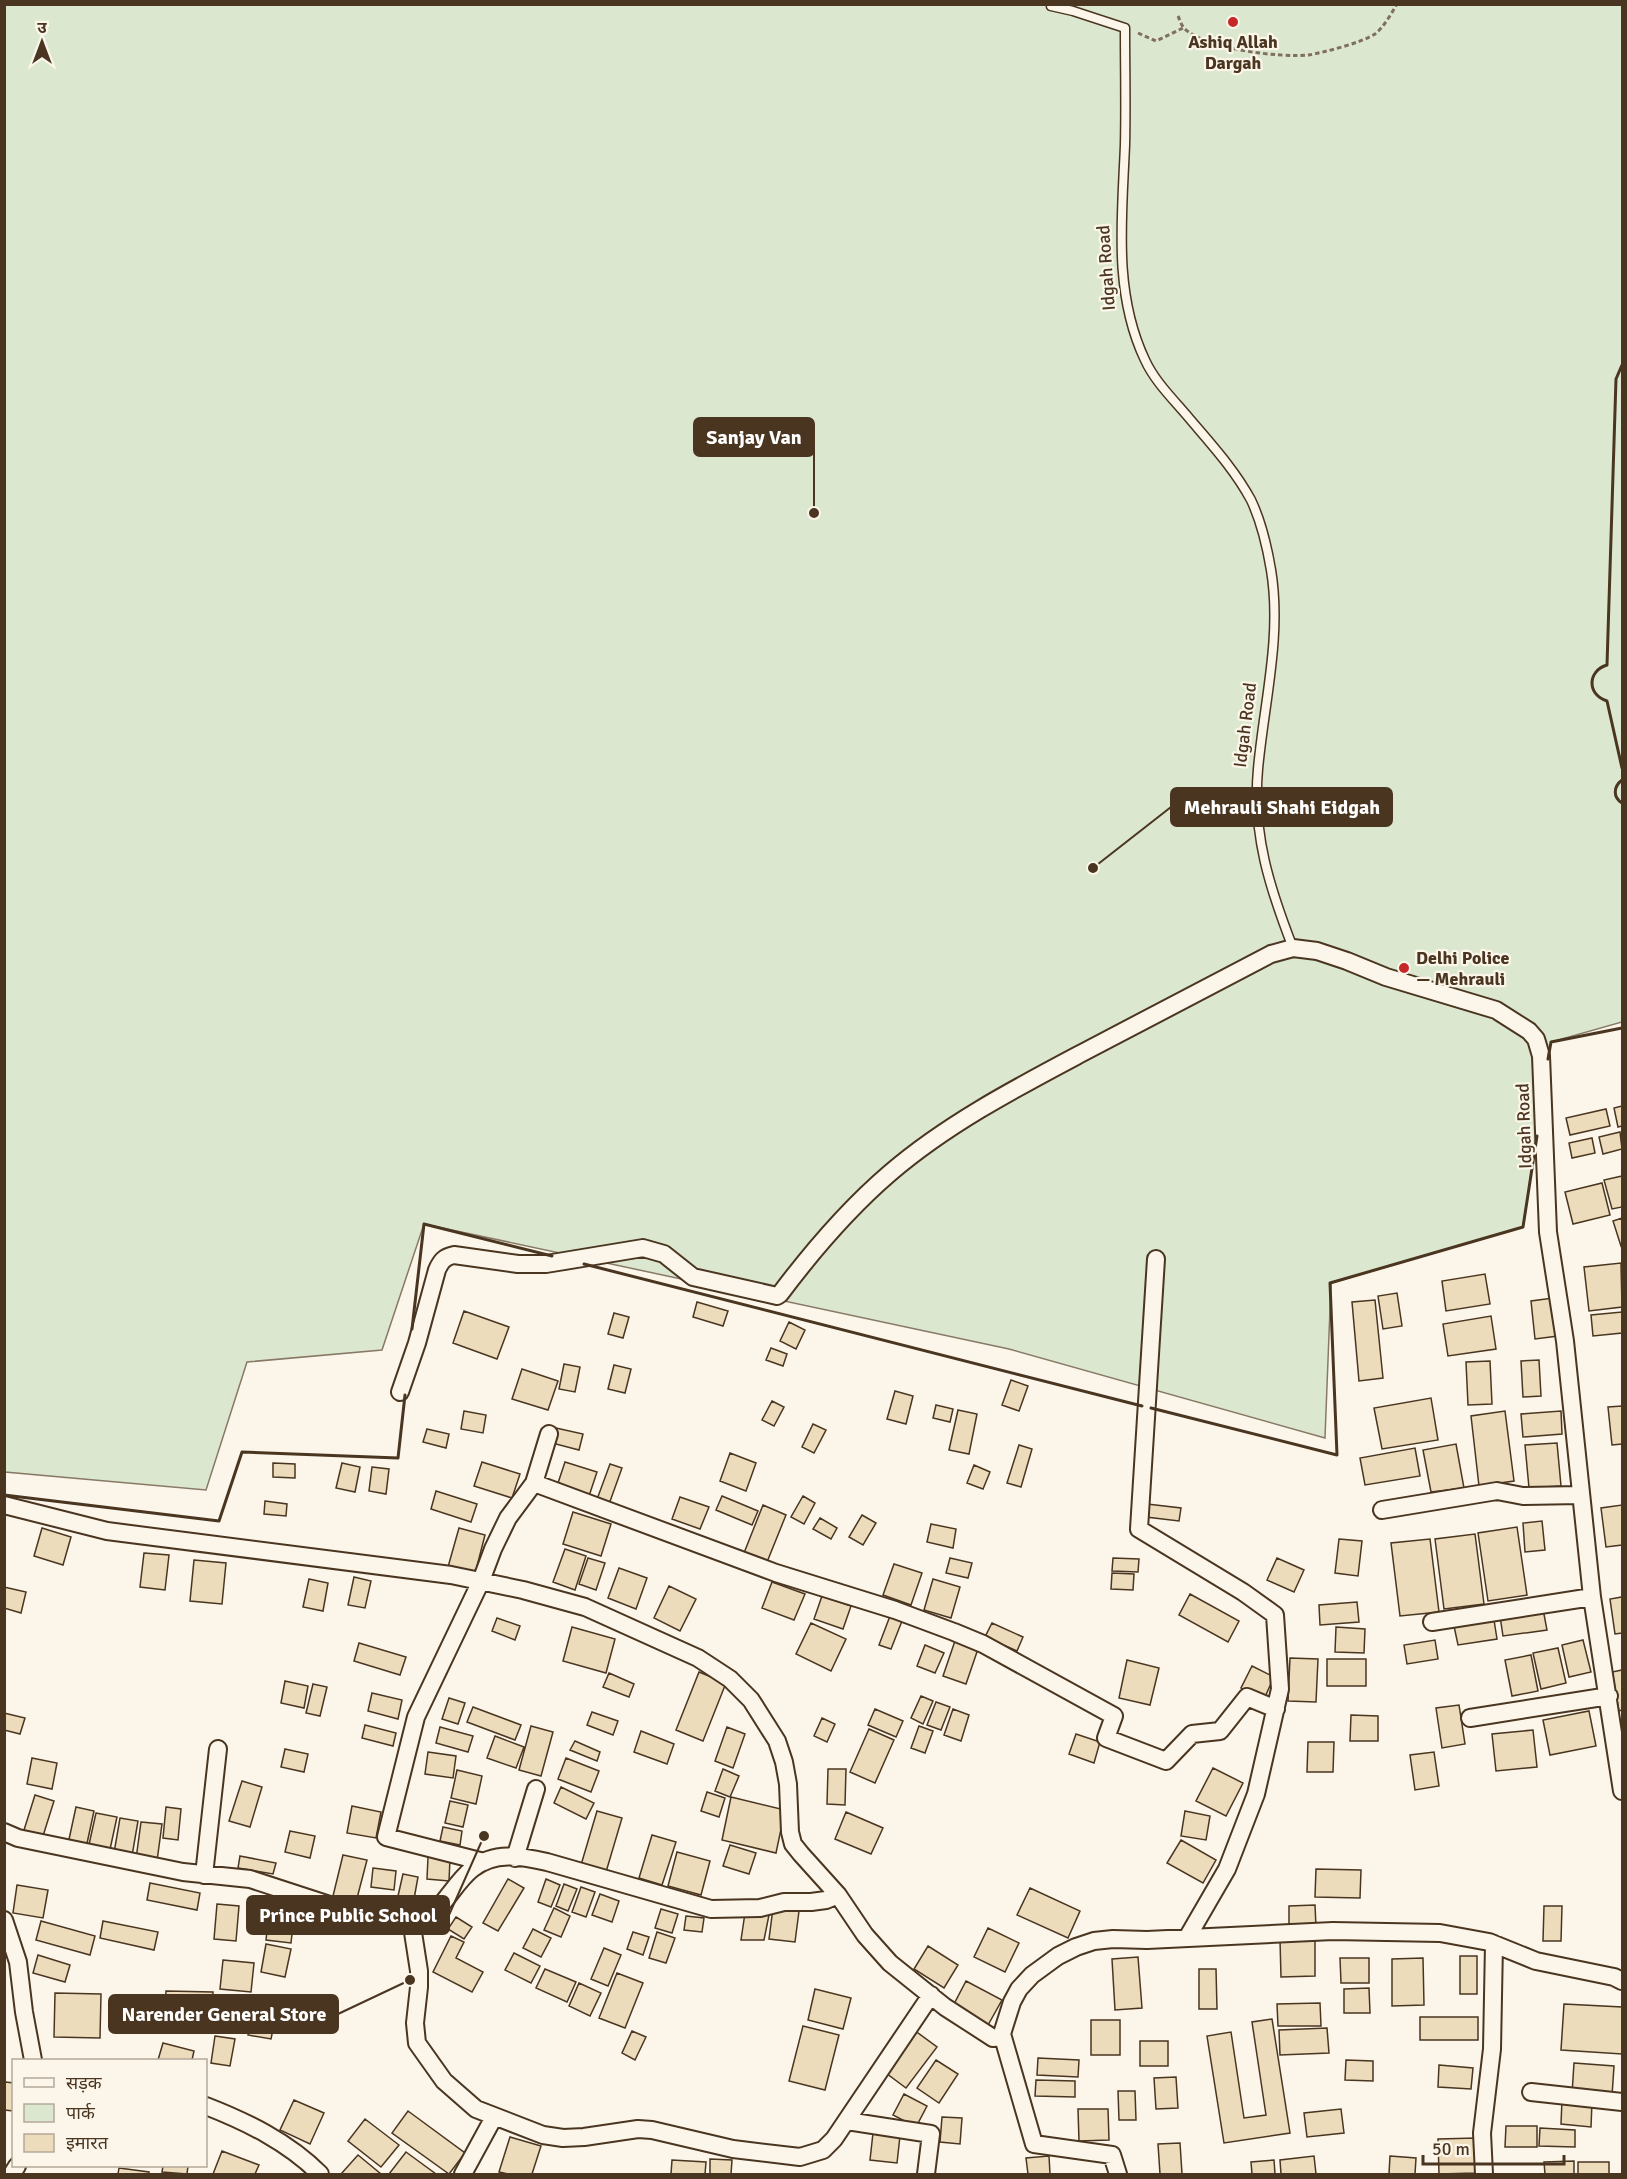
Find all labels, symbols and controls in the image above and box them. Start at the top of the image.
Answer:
north arrow [12,12,72,72]
marker: Ashiq Allah Dargah [1226,15,1240,29]
text: उ [37,18,47,38]
place label: Ashiq Allah Dargah [1188,31,1278,74]
street label: Idgah Road [1092,224,1120,312]
callout: Sanjay Van [694,418,814,456]
text: Sanjay Van [706,425,802,450]
street label: Idgah Road [1229,681,1261,769]
callout: Mehrauli Shahi Eidgah [1171,788,1392,826]
text: Mehrauli Shahi Eidgah [1184,795,1380,820]
place label: Delhi Police — Mehrauli [1416,947,1509,990]
marker: Delhi Police — Mehrauli [1397,961,1411,975]
street label: Idgah Road [1512,1083,1536,1169]
callout: Prince Public School [247,1896,449,1934]
text: Prince Public School [259,1903,437,1928]
callout: Narender General Store [109,1995,338,2033]
text: Narender General Store [122,2002,326,2027]
legend [12,2059,207,2167]
text: सड़क [66,2072,103,2094]
text: पार्क [66,2102,96,2124]
scale bar [1423,2128,1564,2166]
text: इमारत [66,2132,109,2154]
text: 50 m [1432,2138,1470,2160]

